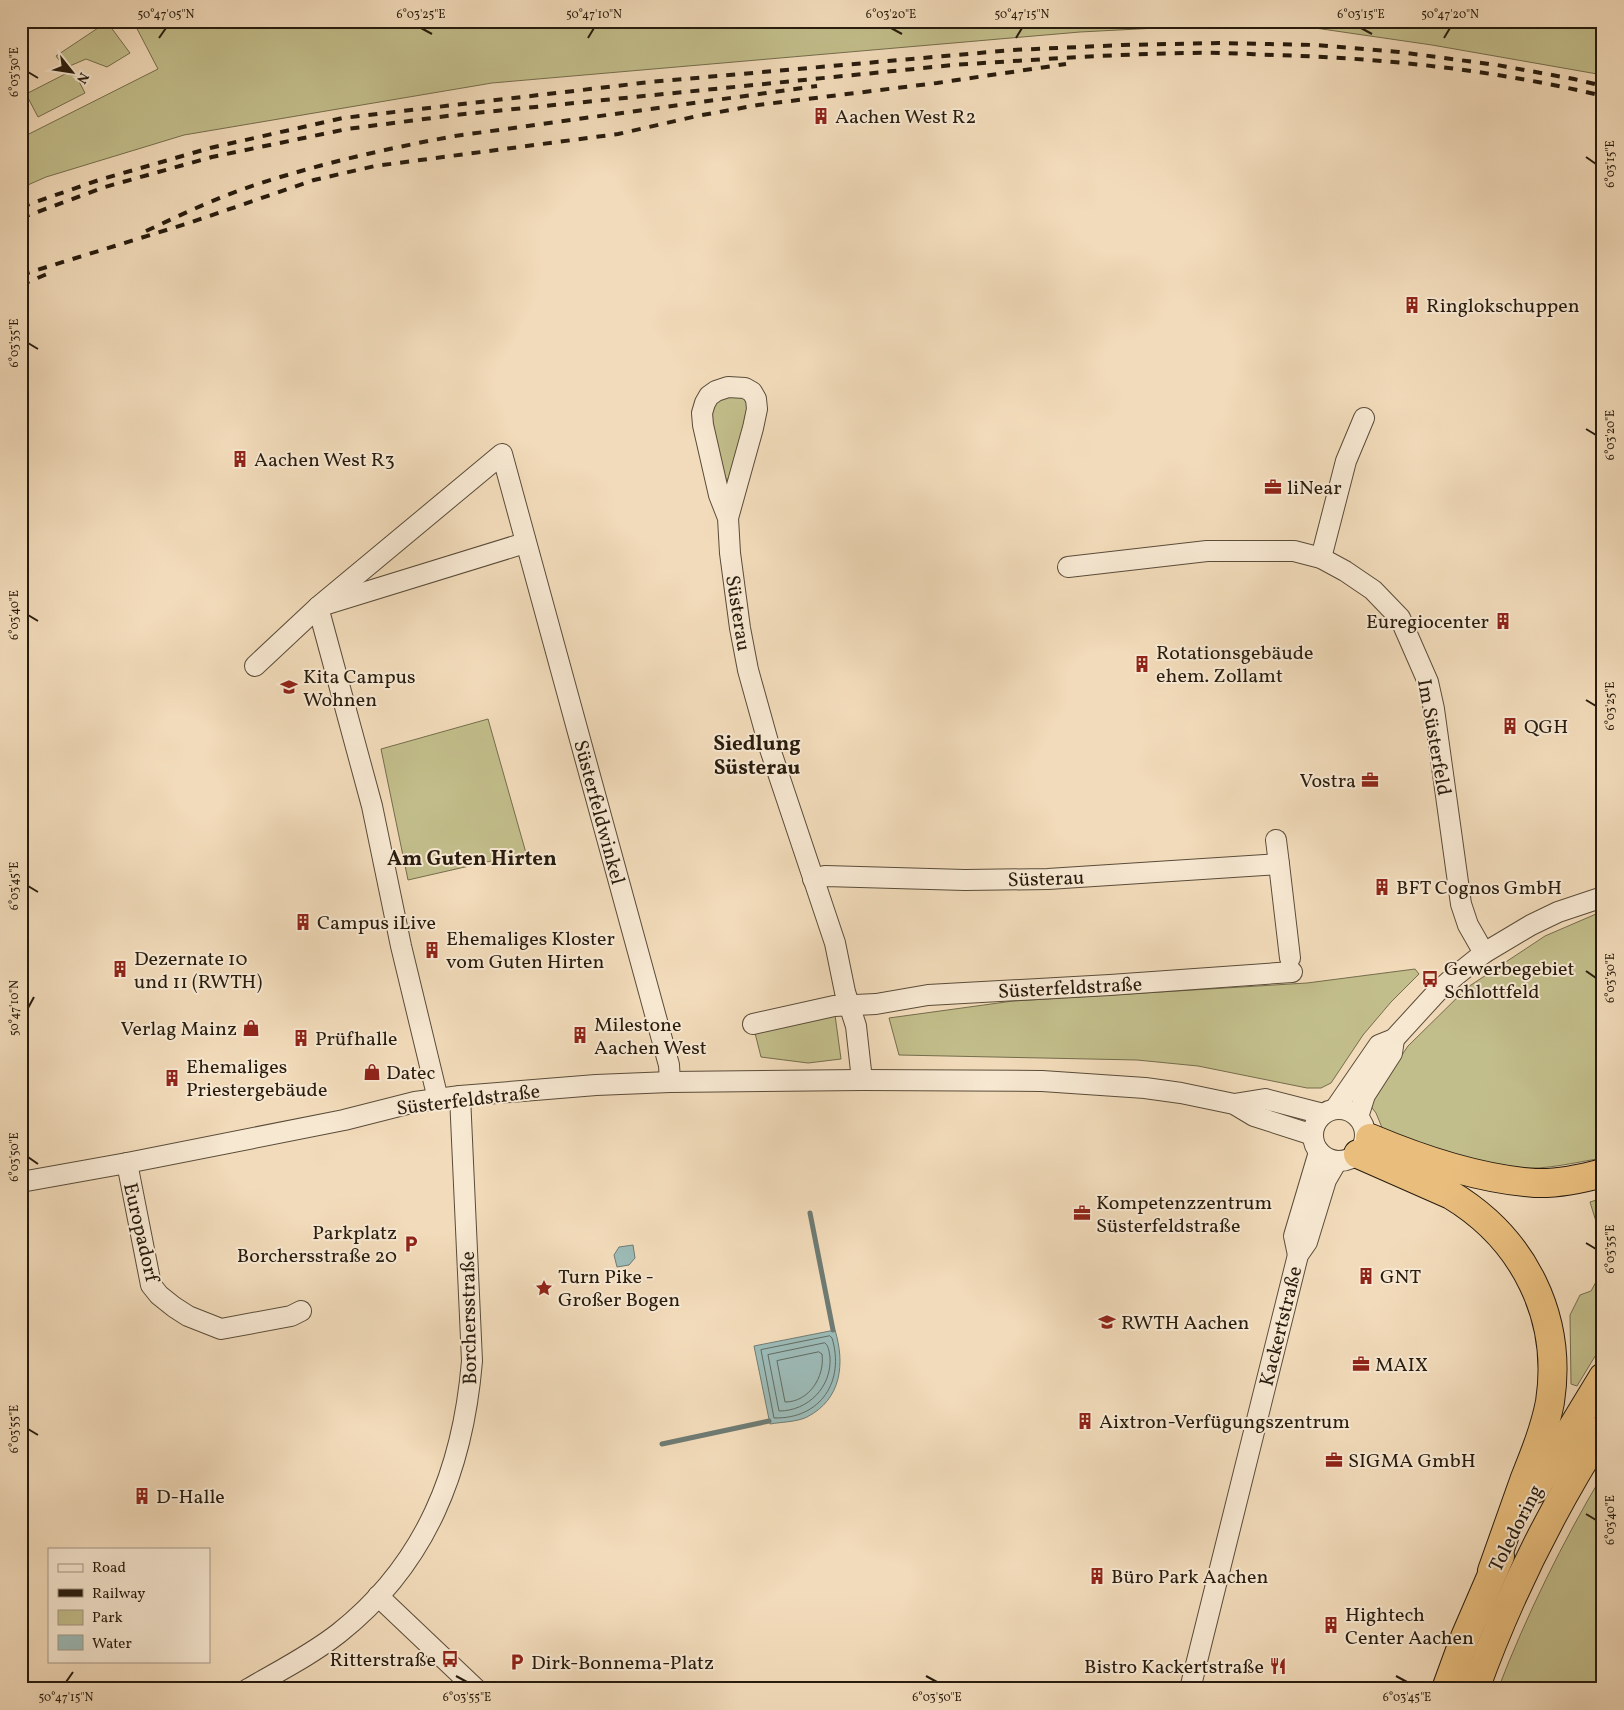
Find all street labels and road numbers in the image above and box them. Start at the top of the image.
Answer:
street label: Süsterau [717,573,757,653]
street label: Im Süsterfeld [1409,677,1457,798]
street label: Süsterfeldwinkel [565,737,631,888]
street label: Süsterau [1007,865,1085,895]
street label: Süsterfeldstraße [997,971,1143,1007]
street label: Süsterfeldstraße [395,1078,542,1124]
street label: Europadorf [115,1180,166,1287]
street label: Borchersstraße [455,1251,485,1385]
street label: Kackertstraße [1254,1264,1310,1389]
street label: Toledoring [1483,1480,1551,1577]

